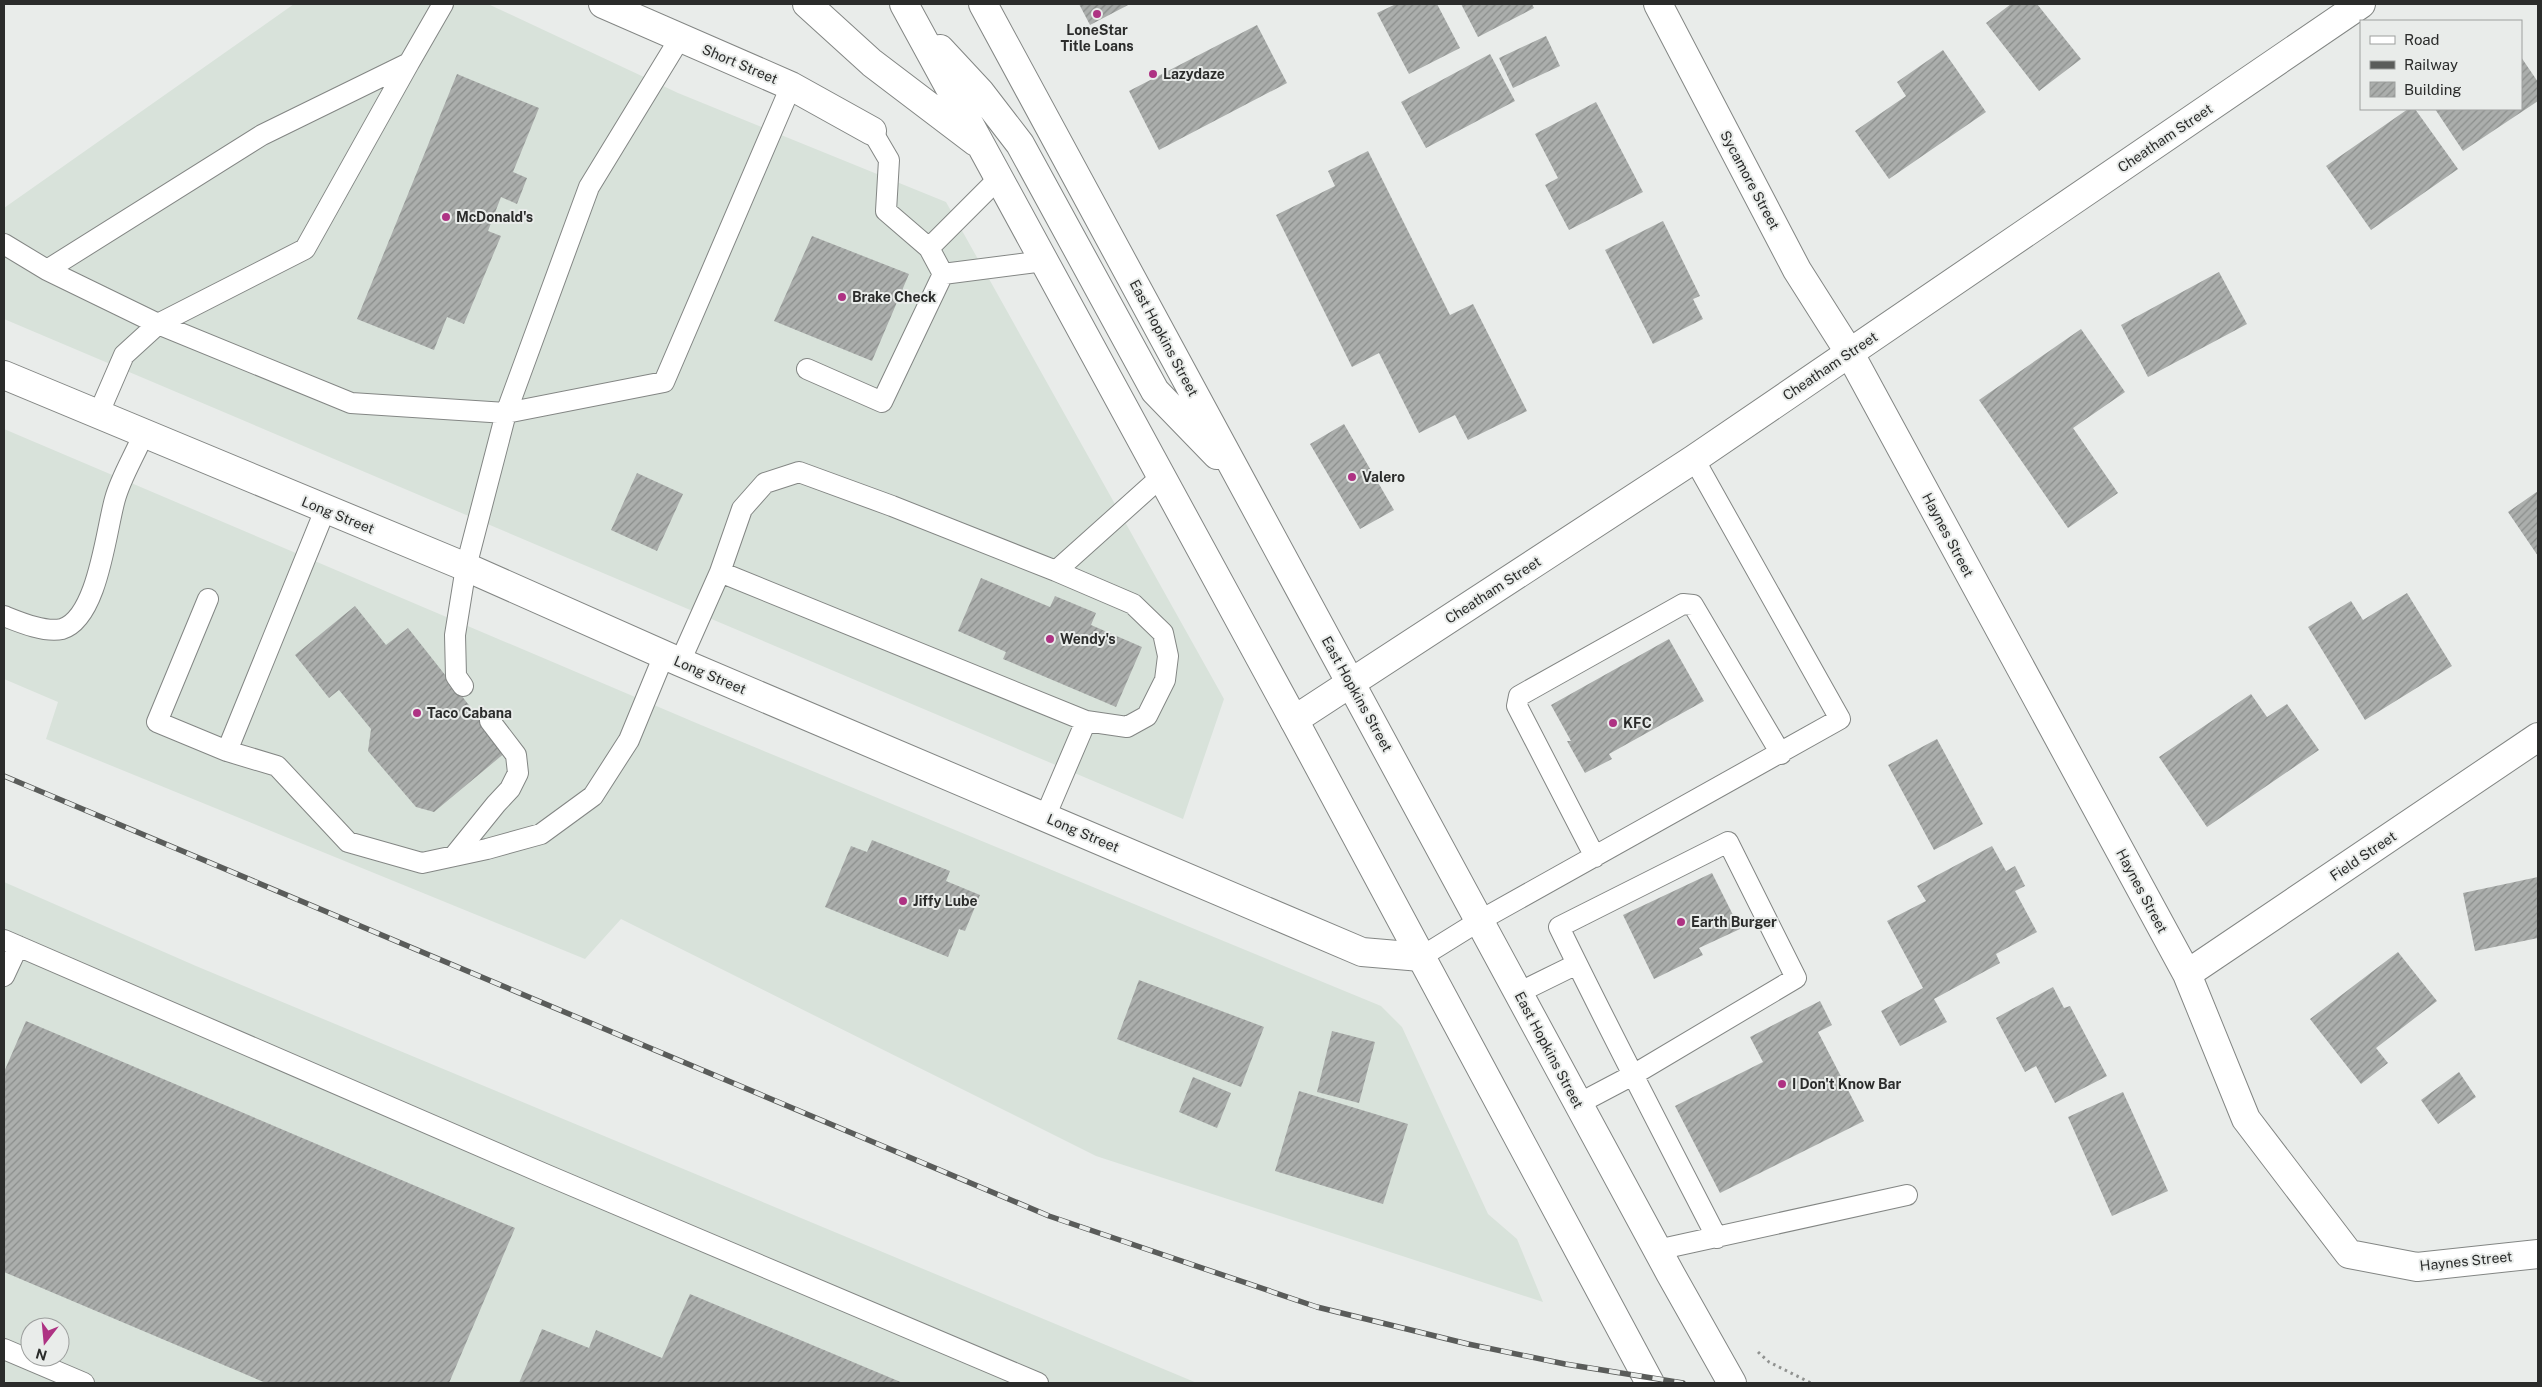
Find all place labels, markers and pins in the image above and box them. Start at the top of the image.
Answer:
marker: LoneStar Title Loans [1091,8,1103,20]
place label: LoneStar Title Loans [1060,22,1134,54]
place label: Lazydaze [1163,66,1225,82]
marker: Lazydaze [1147,68,1159,80]
place label: McDonald's [456,209,533,225]
marker: McDonald's [440,211,452,223]
place label: Brake Check [852,289,936,305]
marker: Brake Check [836,291,848,303]
place label: Valero [1362,469,1405,485]
marker: Valero [1346,471,1358,483]
place label: Wendy's [1060,631,1116,647]
marker: Wendy's [1044,633,1056,645]
place label: Taco Cabana [427,705,512,721]
marker: Taco Cabana [411,707,423,719]
place label: KFC [1623,715,1652,731]
marker: KFC [1607,717,1619,729]
place label: Jiffy Lube [913,893,978,909]
marker: Jiffy Lube [897,895,909,907]
place label: Earth Burger [1691,914,1777,930]
marker: Earth Burger [1675,916,1687,928]
place label: I Don't Know Bar [1792,1076,1902,1092]
marker: I Don't Know Bar [1776,1078,1788,1090]

